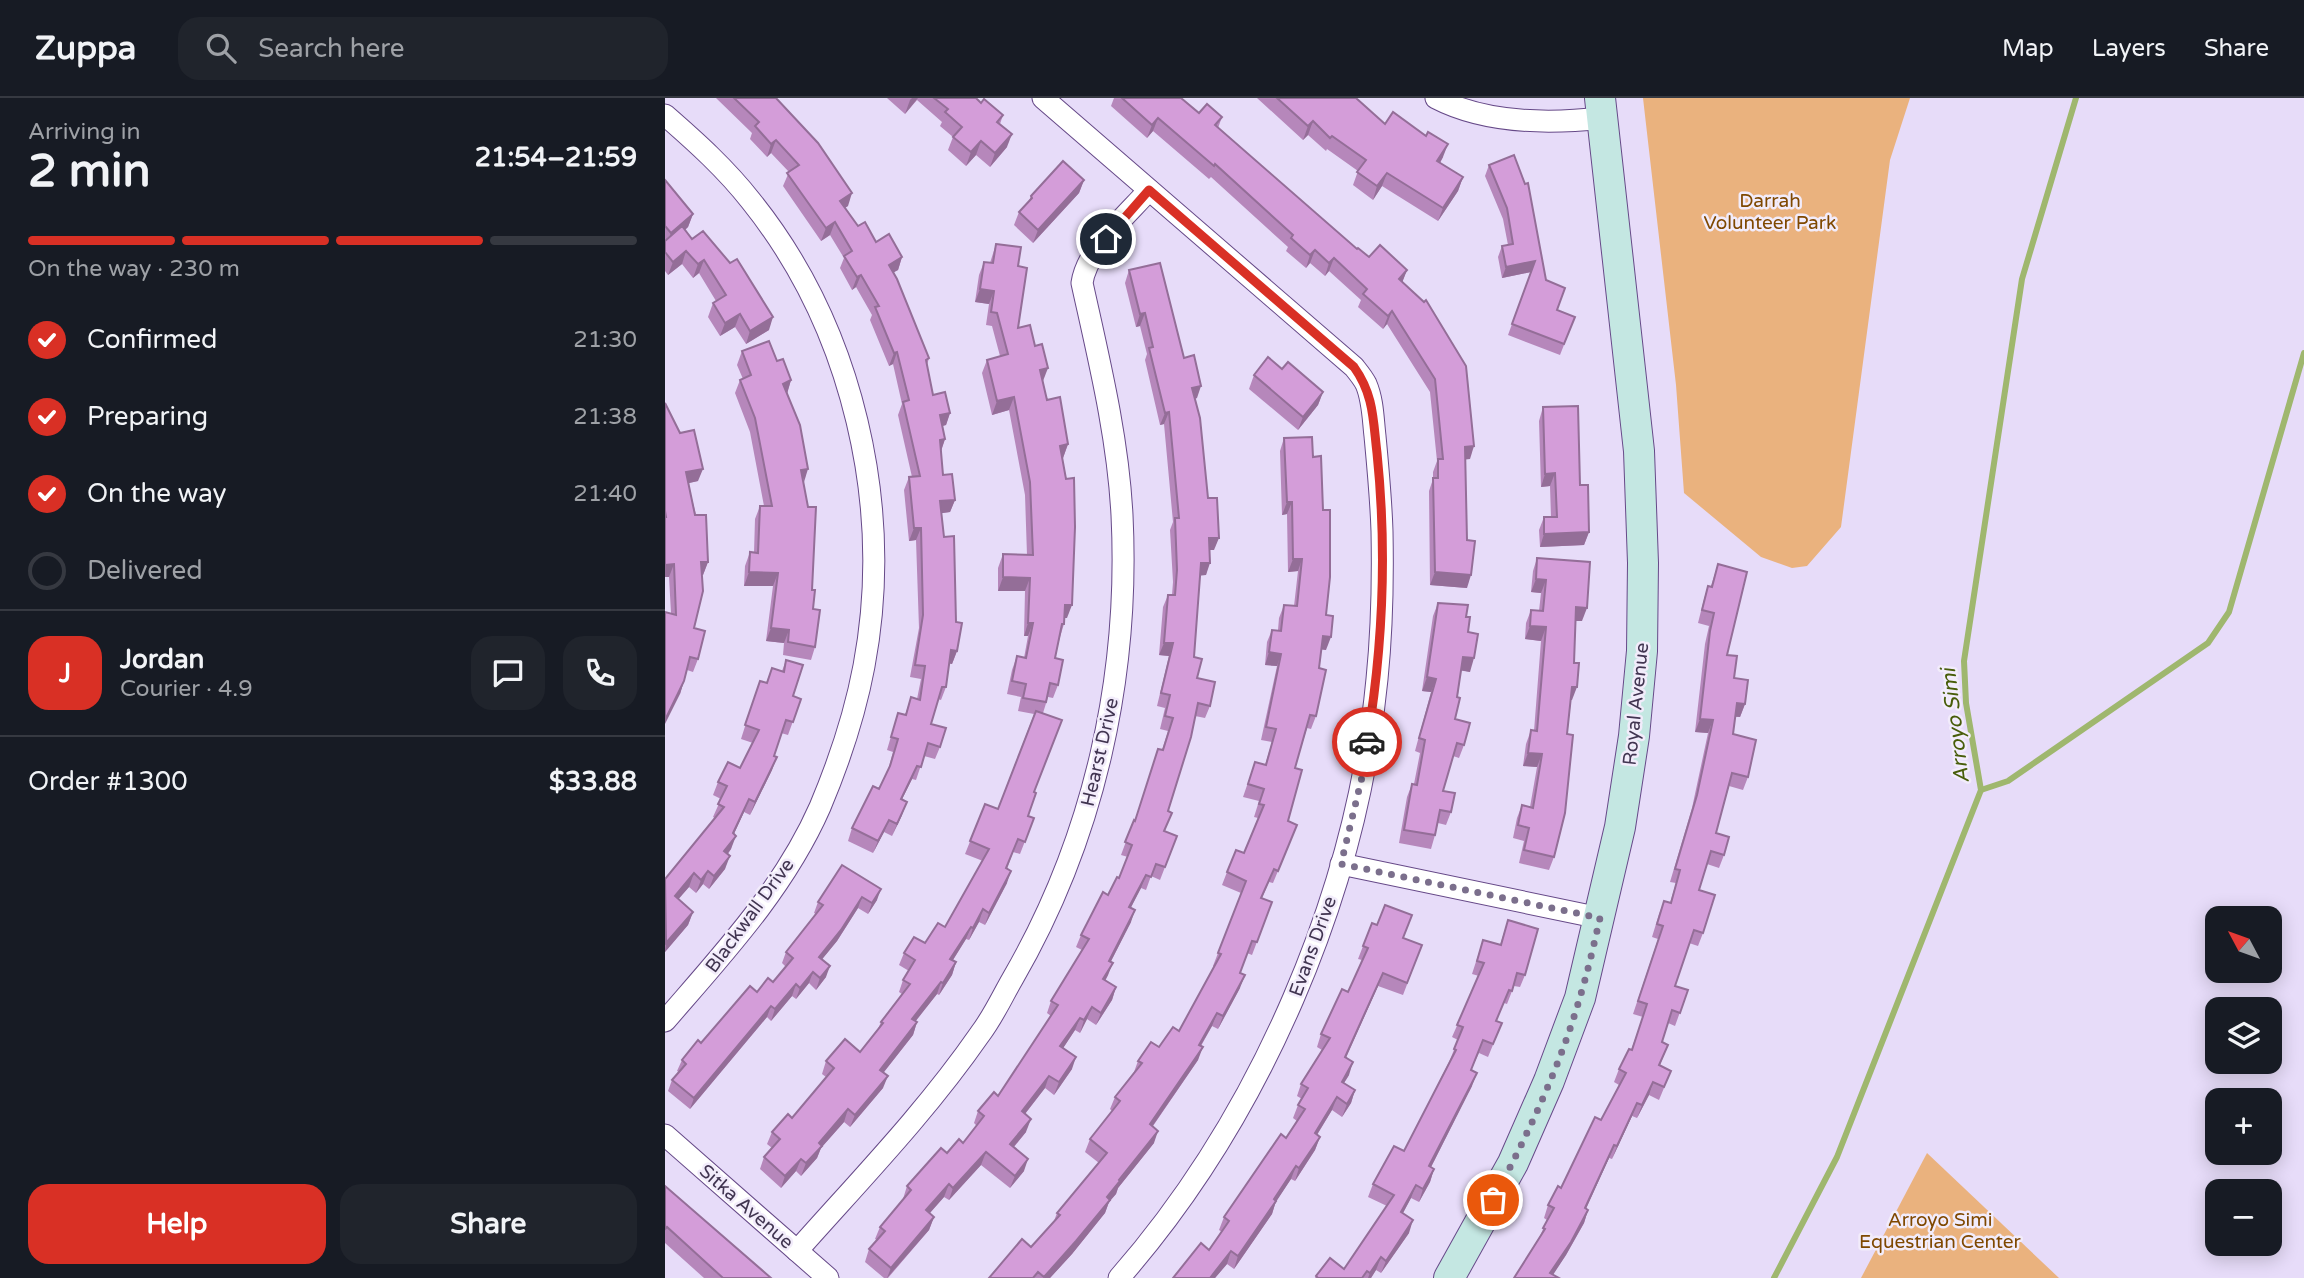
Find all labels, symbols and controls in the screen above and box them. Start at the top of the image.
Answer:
search box [178,17,668,80]
text: Zuppa [35,29,136,68]
icon: search [202,29,240,67]
text: Search here [258,33,405,64]
text: Map [2002,34,2054,63]
text: Layers [2092,34,2166,63]
text: Share [2204,34,2269,63]
text: Arriving in [28,118,141,146]
text: 21:54–21:59 [475,142,637,173]
text: 2 min [28,144,151,199]
park label: Darrah Volunteer Park [1704,190,1836,234]
pin [1076,209,1136,269]
icon: home [1087,220,1125,258]
text: On the way · 230 m [28,255,240,283]
icon: check [28,321,66,359]
text: Confirmed [87,324,217,355]
text: 21:30 [573,326,637,354]
icon: check [28,398,66,436]
text: Preparing [87,401,208,432]
text: 21:38 [573,403,637,431]
icon: check [28,475,66,513]
text: On the way [87,478,227,509]
text: 21:40 [573,480,637,508]
text: Delivered [87,555,203,586]
button: chat [471,636,545,710]
button: phone [563,636,637,710]
street label: Royal Avenue [1619,642,1653,767]
text: Jordan [120,644,204,675]
text: J [59,658,71,689]
water label: Arroyo Simi [1936,664,1975,785]
text: Courier · 4.9 [120,675,253,703]
street label: Hearst Drive [1077,696,1123,809]
courier [1332,707,1402,777]
icon: car [1348,723,1386,761]
text: Order #1300 [28,766,188,797]
text: $33.88 [549,766,637,797]
street label: Blackwall Drive [701,854,799,977]
street label: Evans Drive [1285,893,1341,999]
north arrow [2205,906,2282,984]
map controls [2205,906,2282,1256]
button: layers [2205,997,2282,1074]
button: + [2205,1088,2282,1165]
street label: Sitka Avenue [695,1160,798,1254]
pin [1463,1170,1523,1230]
button: − [2205,1179,2282,1256]
icon: bag [1474,1181,1512,1219]
button: Help [28,1184,326,1264]
button: Share [340,1184,637,1264]
park label: Arroyo Simi Equestrian Center [1859,1209,2022,1253]

